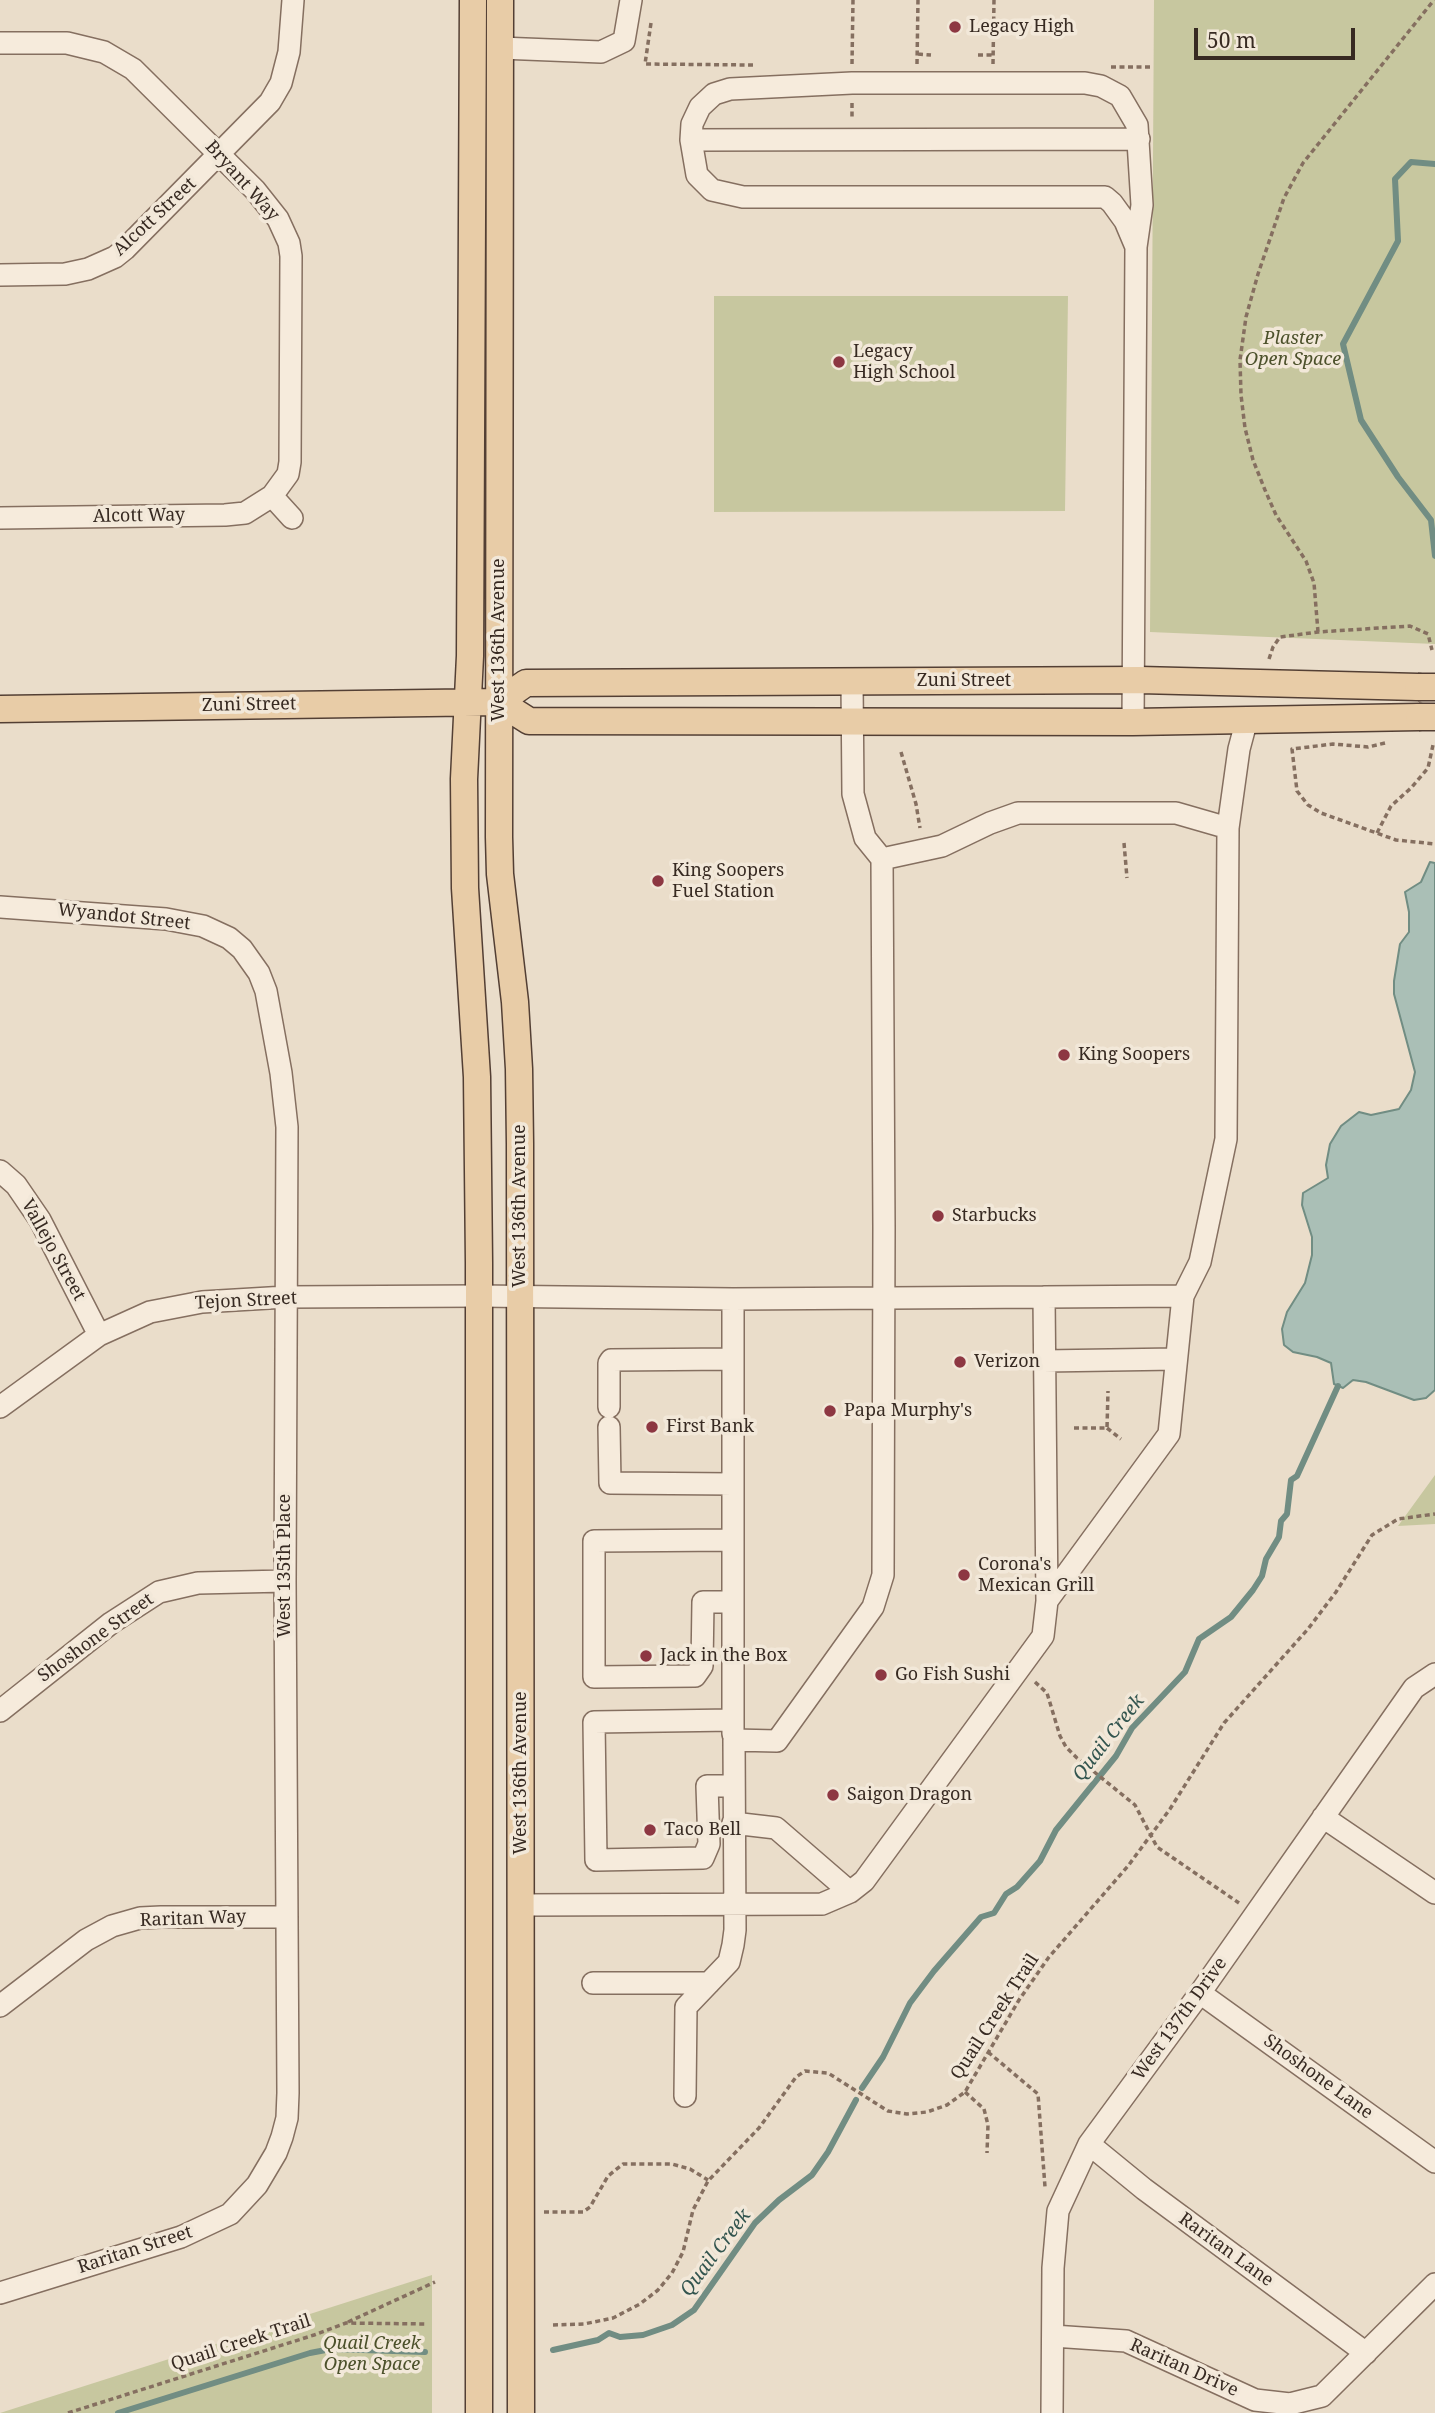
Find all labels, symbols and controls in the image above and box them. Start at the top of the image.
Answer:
scale bar [1197,14,1358,58]
place label: Legacy High [969,16,1075,38]
marker: Legacy High [947,19,963,35]
text: 50 m [1207,26,1256,54]
street label: Bryant Way [200,136,284,226]
street label: Alcott Street [109,173,201,261]
park label: Plaster Open Space [1245,328,1341,370]
place label: Legacy High School [853,341,955,384]
marker: Legacy High School [831,354,847,370]
street label: Alcott Way [93,504,185,528]
street label: West 136th Avenue [488,558,510,722]
street label: Zuni Street [917,670,1011,692]
street label: Zuni Street [202,693,296,717]
place label: King Soopers Fuel Station [672,860,784,903]
marker: King Soopers Fuel Station [650,873,666,889]
street label: Wyandot Street [57,899,191,935]
place label: King Soopers [1078,1044,1190,1066]
marker: King Soopers [1056,1047,1072,1063]
street label: West 136th Avenue [509,1124,531,1288]
street label: Vallejo Street [16,1195,90,1305]
place label: Starbucks [952,1205,1037,1227]
marker: Starbucks [930,1208,946,1224]
street label: Tejon Street [194,1288,298,1314]
place label: Verizon [974,1351,1040,1373]
marker: Verizon [952,1354,968,1370]
place label: Papa Murphy's [844,1400,972,1422]
marker: Papa Murphy's [822,1403,838,1419]
place label: First Bank [666,1416,754,1438]
marker: First Bank [644,1419,660,1435]
street label: West 135th Place [274,1494,296,1638]
place label: Corona's Mexican Grill [978,1554,1094,1596]
marker: Corona's Mexican Grill [956,1567,972,1583]
street label: Shoshone Street [34,1589,158,1687]
place label: Jack in the Box [660,1645,787,1667]
marker: Jack in the Box [638,1648,654,1664]
place label: Go Fish Sushi [895,1664,1010,1686]
marker: Go Fish Sushi [873,1667,889,1683]
water label: Quail Creek [1068,1690,1150,1786]
street label: West 136th Avenue [510,1691,532,1855]
place label: Saigon Dragon [847,1784,972,1806]
marker: Saigon Dragon [825,1787,841,1803]
place label: Taco Bell [664,1819,741,1841]
marker: Taco Bell [642,1822,658,1838]
street label: Raritan Way [139,1906,247,1932]
street label: Quail Creek Trail [946,1950,1044,2084]
street label: West 137th Drive [1128,1953,1232,2085]
street label: Shoshone Lane [1259,2030,1377,2124]
water label: Quail Creek [676,2205,756,2301]
street label: Raritan Lane [1175,2208,1277,2292]
street label: Raritan Street [75,2221,195,2279]
street label: Quail Creek Trail [168,2310,314,2376]
park label: Quail Creek Open Space [323,2333,421,2376]
street label: Raritan Drive [1126,2334,1242,2402]

